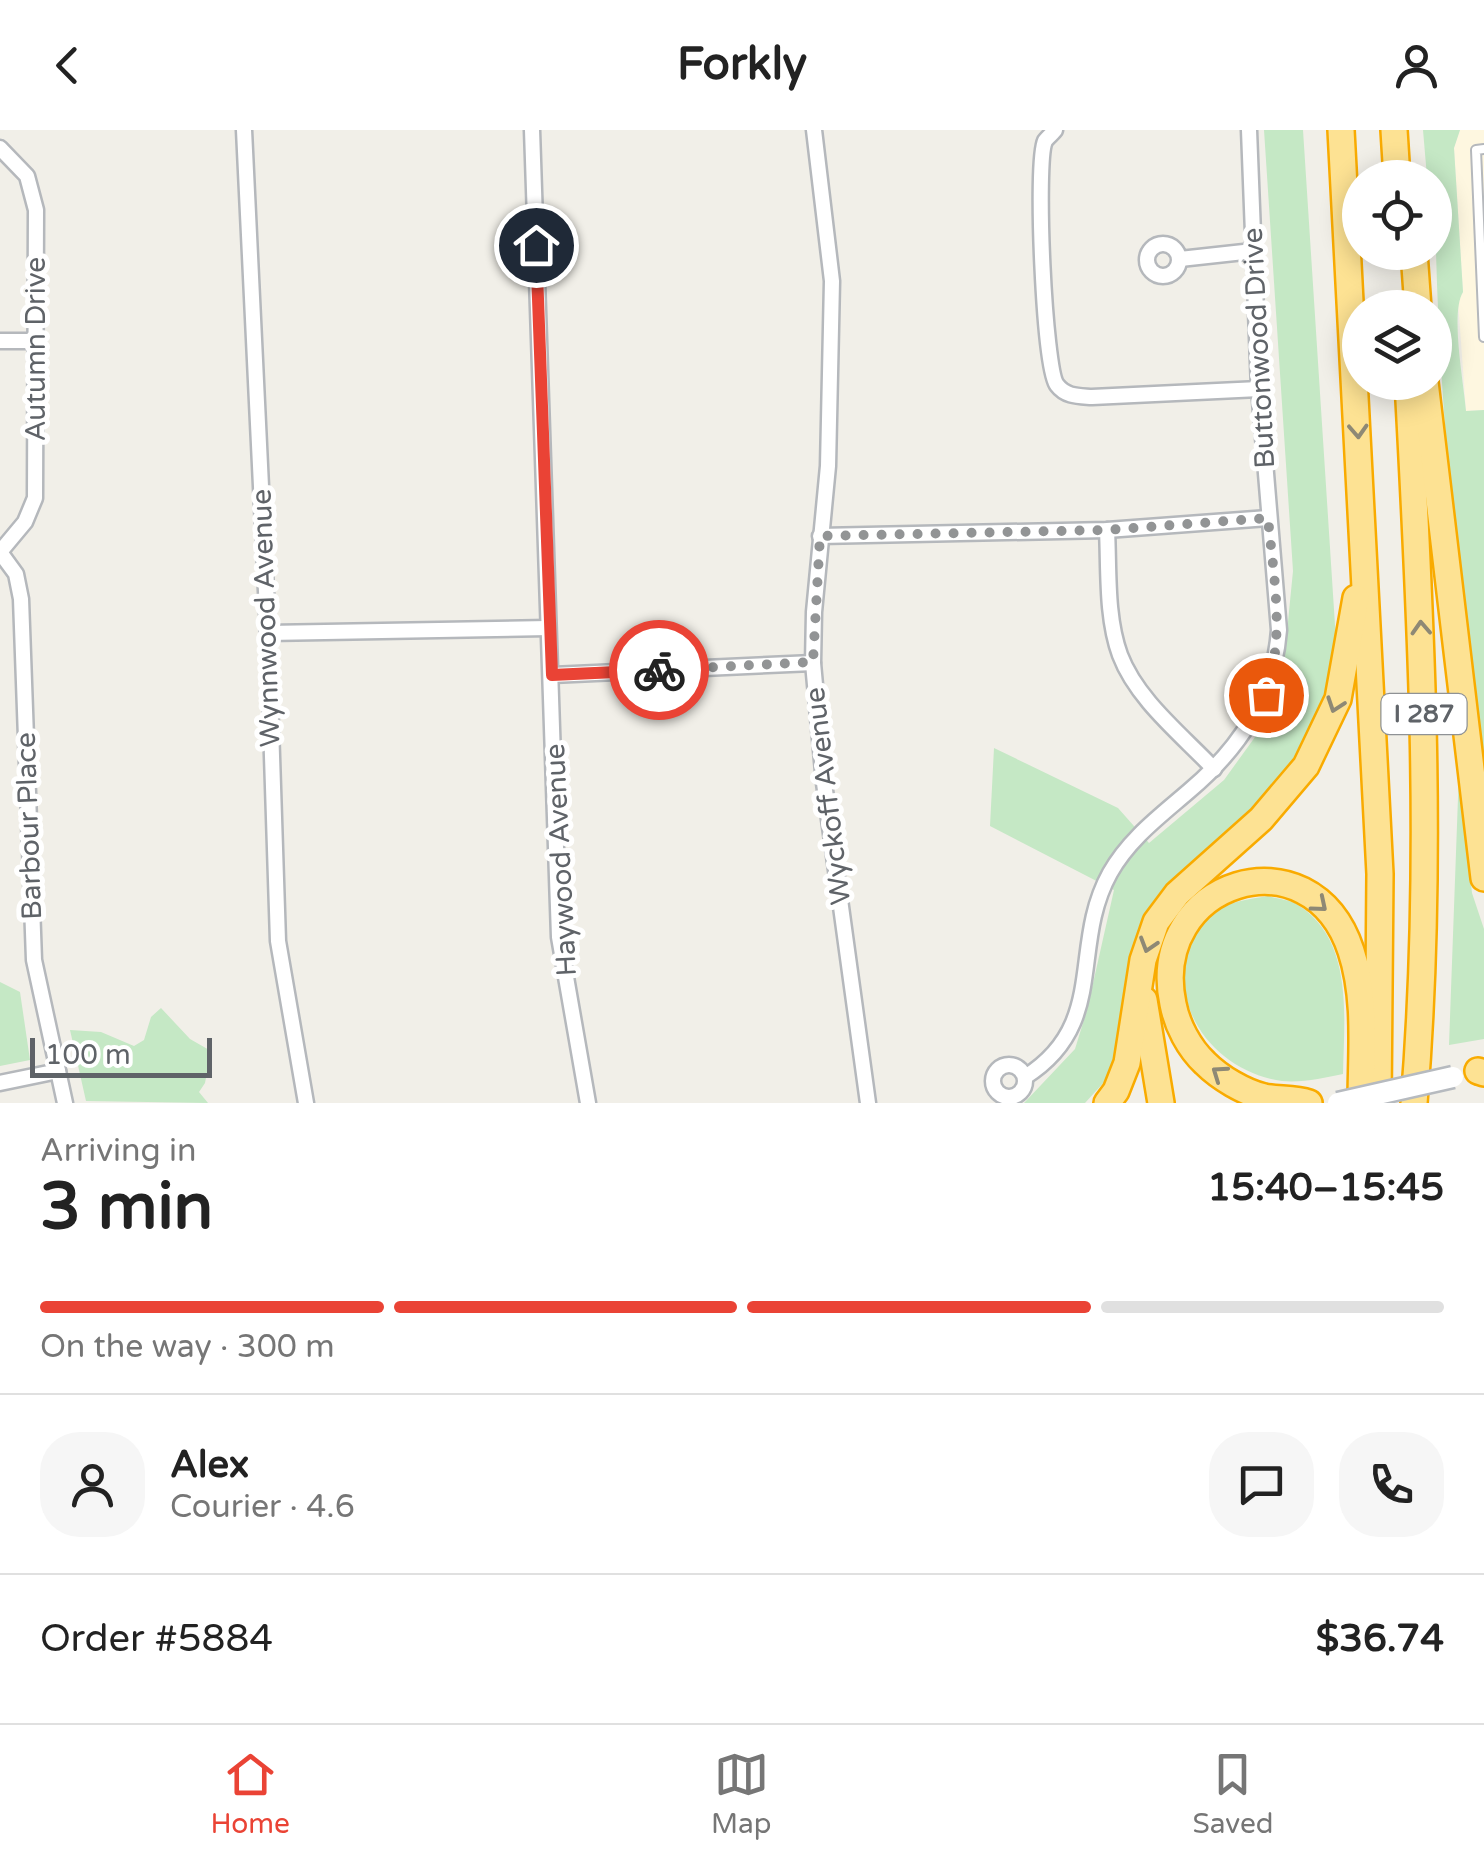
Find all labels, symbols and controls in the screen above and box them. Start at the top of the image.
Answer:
icon: back [40,38,95,93]
text: Forkly [677,38,807,92]
icon: person [1389,38,1444,93]
map controls [1342,160,1452,400]
button: locate [1342,160,1452,270]
pin [494,203,579,288]
icon: home [509,218,564,273]
street label: Buttonwood Drive [1236,227,1282,469]
street label: Autumn Drive [19,257,53,441]
button: layers [1342,290,1452,400]
one-way arrow [1347,424,1368,440]
street label: Wynnwood Avenue [245,488,287,748]
courier [609,620,709,720]
one-way arrow [1411,620,1432,636]
icon: bike [632,643,687,698]
pin [1224,653,1309,738]
icon: bag [1239,668,1294,723]
street label: Wyckoff Avenue [798,685,858,907]
road number: I 287 [1382,694,1466,734]
one-way arrow [1326,695,1347,712]
street label: Barbour Place [9,732,49,920]
street label: Haywood Avenue [538,743,584,977]
one-way arrow [1308,893,1326,911]
one-way arrow [1139,935,1160,952]
scale bar [30,1033,212,1078]
text: 100 m [45,1038,131,1072]
one-way arrow [1211,1067,1230,1085]
text: Arriving in [40,1132,197,1170]
text: 15:40–15:45 [1207,1165,1444,1211]
text: 3 min [40,1168,213,1247]
text: On the way · 300 m [40,1328,335,1366]
button: person [40,1432,145,1537]
button: chat [1209,1432,1314,1537]
button: phone [1339,1432,1444,1537]
text: Alex [170,1442,249,1488]
text: Courier · 4.6 [170,1488,355,1526]
text: Order #5884 [40,1616,273,1662]
text: $36.74 [1316,1616,1444,1662]
tab: Home [211,1747,290,1841]
tab: Map [711,1747,771,1841]
tab: Saved [1193,1747,1273,1841]

